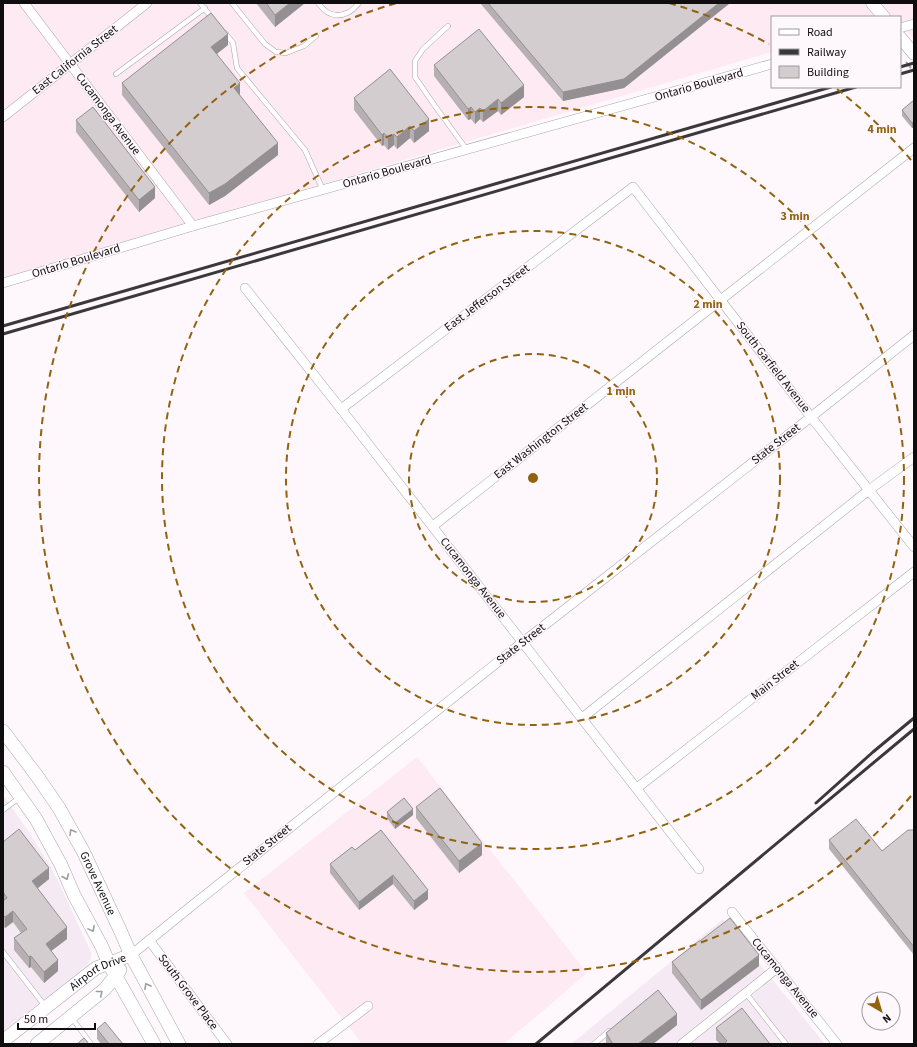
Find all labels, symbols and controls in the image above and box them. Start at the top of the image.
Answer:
legend [771,16,901,88]
street label: East California Street [29,21,121,99]
text: Road [807,24,833,41]
text: Railway [807,44,846,61]
street label: Ontario Boulevard [653,64,745,106]
text: Building [807,64,849,81]
street label: Cucamonga Avenue [71,69,145,159]
text: 4 min [867,121,897,138]
street label: Ontario Boulevard [341,151,433,193]
text: 3 min [780,208,810,225]
street label: Ontario Boulevard [30,239,122,283]
street label: East Jefferson Street [441,260,533,336]
text: 2 min [693,296,723,313]
street label: South Garfield Avenue [732,318,814,416]
text: 1 min [606,383,636,400]
street label: East Washington Street [490,399,592,483]
street label: State Street [748,419,804,469]
centre of rings [526,471,540,485]
street label: Cucamonga Avenue [436,534,510,622]
street label: State Street [493,619,549,669]
street label: Main Street [747,656,803,704]
street label: State Street [239,820,295,870]
one-way arrow [70,829,77,836]
street label: Grove Avenue [76,848,120,918]
one-way arrow [62,874,70,881]
one-way arrow [88,925,95,932]
street label: Cucamonga Avenue [747,934,823,1022]
street label: Airport Drive [66,949,129,994]
street label: South Grove Place [154,950,222,1034]
one-way arrow [145,983,152,991]
one-way arrow [96,991,103,998]
north arrow [861,991,901,1031]
scale bar [18,1005,95,1031]
text: N [879,1010,894,1027]
text: 50 m [24,1011,48,1028]

